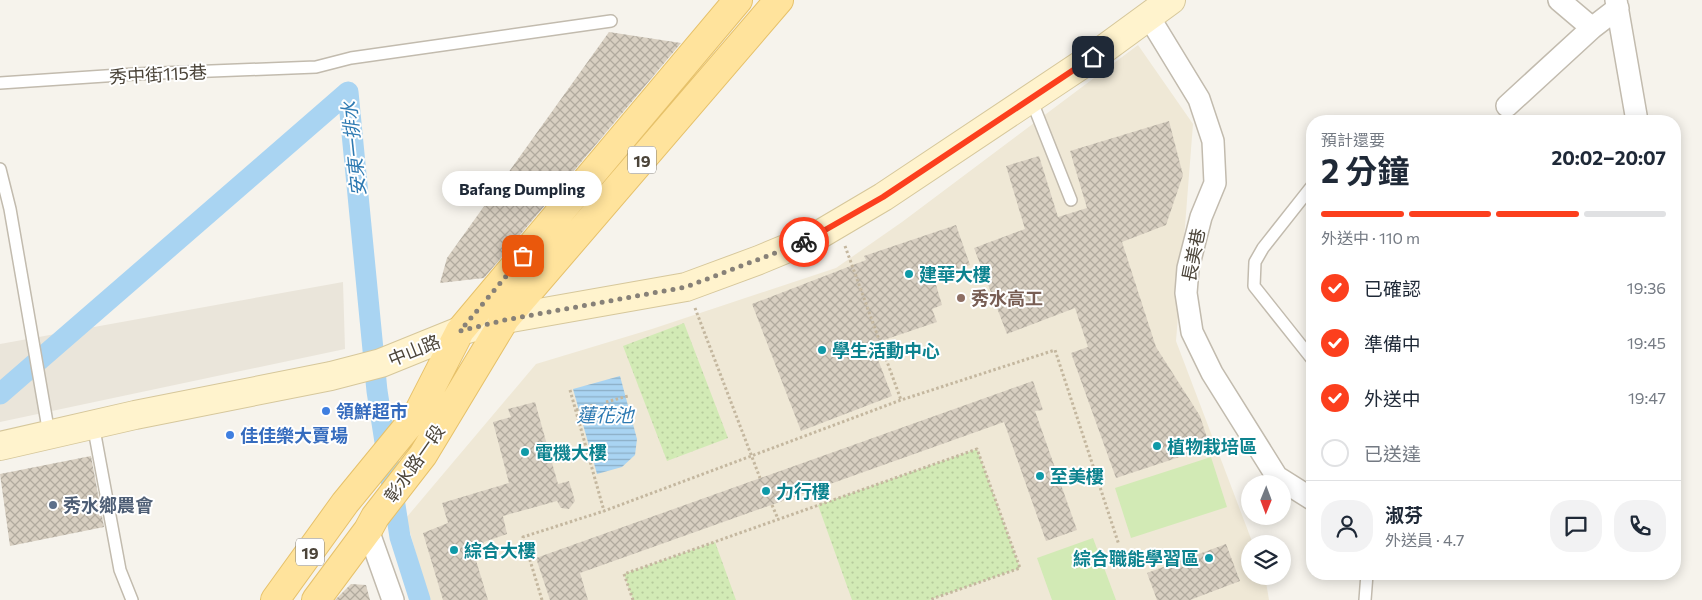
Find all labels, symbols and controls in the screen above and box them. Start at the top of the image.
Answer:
pin [1072,36,1114,78]
icon: home [1079,43,1107,71]
street label: 秀中街115巷 [109,60,207,88]
water label: 安東一排水 [336,100,369,197]
text: 預計還要 [1321,130,1385,149]
road number: 19 [628,146,656,174]
text: 20:02–20:07 [1551,146,1666,169]
text: 2 分鐘 [1321,150,1409,190]
callout: Bafang Dumpling [443,171,603,206]
text: Bafang Dumpling [459,179,585,198]
courier [779,217,829,267]
street label: 長美巷 [1177,226,1209,284]
icon: bike [790,228,818,256]
text: 外送中 · 110 m [1321,228,1420,247]
pin [502,235,544,277]
icon: bag [509,242,537,270]
place label: 建華大樓 [919,263,991,285]
marker: 建華大樓 [903,268,915,280]
icon: check [1321,274,1349,302]
text: 已確認 [1364,277,1421,300]
text: 19:36 [1627,278,1666,297]
place label: 秀水高工 [971,287,1043,309]
marker: 秀水高工 [955,292,967,304]
icon: check [1321,329,1349,357]
street label: 中山路 [385,330,443,370]
text: 準備中 [1364,332,1421,355]
text: 19:45 [1627,333,1666,352]
place label: 學生活動中心 [832,339,940,361]
marker: 學生活動中心 [816,344,828,356]
icon: check [1321,384,1349,412]
text: 外送中 [1364,387,1421,410]
text: 19:47 [1628,388,1666,407]
place label: 領鮮超市 [336,400,408,422]
water label: 蓮花池 [576,403,635,426]
marker: 領鮮超市 [320,405,332,417]
street label: 彰水路一段 [379,420,449,506]
place label: 佳佳樂大賣場 [240,424,348,446]
marker: 佳佳樂大賣場 [224,429,236,441]
place label: 植物栽培區 [1167,435,1257,457]
marker: 植物栽培區 [1151,440,1163,452]
place label: 電機大樓 [535,441,607,463]
text: 已送達 [1364,442,1421,465]
marker: 電機大樓 [519,446,531,458]
place label: 至美樓 [1050,465,1104,487]
marker: 至美樓 [1034,470,1046,482]
north arrow [1241,475,1291,525]
map controls [1241,475,1291,585]
place label: 力行樓 [776,480,830,502]
marker: 力行樓 [760,485,772,497]
place label: 秀水鄉農會 [63,494,154,516]
marker: 秀水鄉農會 [47,499,59,511]
button: person [1321,500,1373,552]
button: chat [1550,500,1602,552]
button: phone [1614,500,1666,552]
text: 淑芬 [1385,503,1423,526]
text: 外送員 · 4.7 [1385,530,1464,549]
button: layers [1241,535,1291,585]
road number: 19 [296,538,324,566]
place label: 綜合大樓 [464,539,536,561]
marker: 綜合大樓 [448,544,460,556]
place label: 綜合職能學習區 [1073,547,1199,569]
marker: 綜合職能學習區 [1203,552,1215,564]

